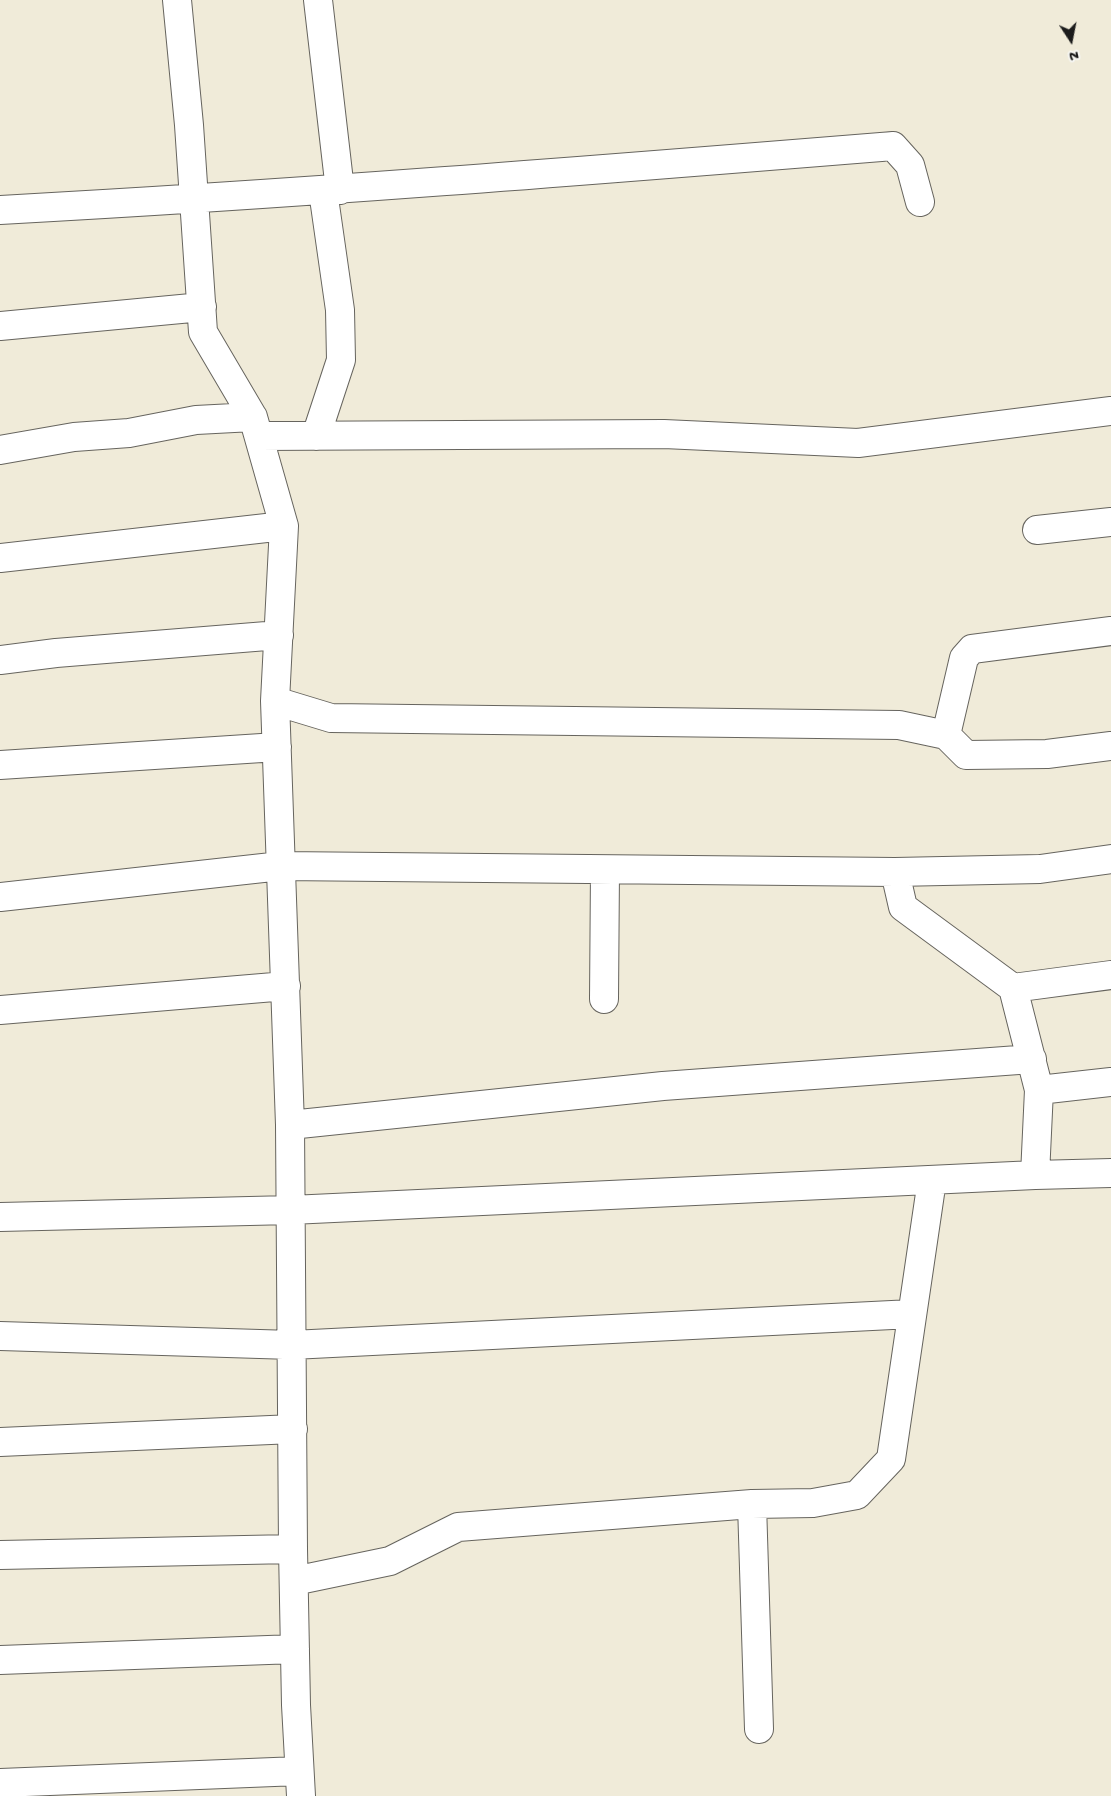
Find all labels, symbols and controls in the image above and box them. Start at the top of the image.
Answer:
north arrow [1046,15,1096,65]
text: N [1068,46,1080,64]

